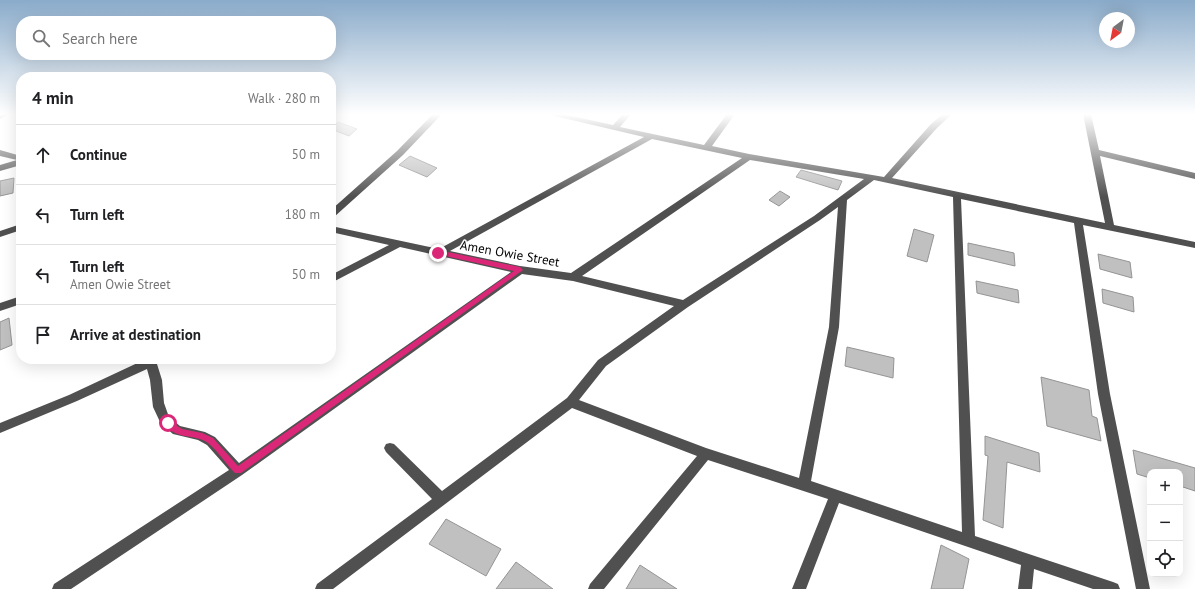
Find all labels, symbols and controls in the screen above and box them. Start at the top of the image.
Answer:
north arrow [1099,12,1135,48]
search box [16,16,336,60]
icon: search [30,27,52,49]
text: Search here [62,29,138,48]
text: 4 min [32,87,73,109]
text: Walk · 280 m [248,90,320,107]
icon: ahead [32,144,54,166]
text: Continue [70,145,127,164]
text: 50 m [292,146,320,163]
icon: left [32,204,54,226]
text: Turn left [70,205,124,224]
text: 180 m [285,206,320,223]
street label: Amen Owie Street [459,236,561,271]
route end [429,244,447,262]
text: Turn left [70,257,124,276]
icon: left [32,264,54,286]
text: 50 m [292,266,320,283]
text: Amen Owie Street [70,276,171,293]
icon: arrive [32,324,54,346]
text: Arrive at destination [70,325,201,344]
route start [159,414,177,432]
map controls [1147,469,1183,577]
button: + [1147,469,1183,505]
button: − [1147,505,1183,541]
button: locate [1147,541,1183,577]

